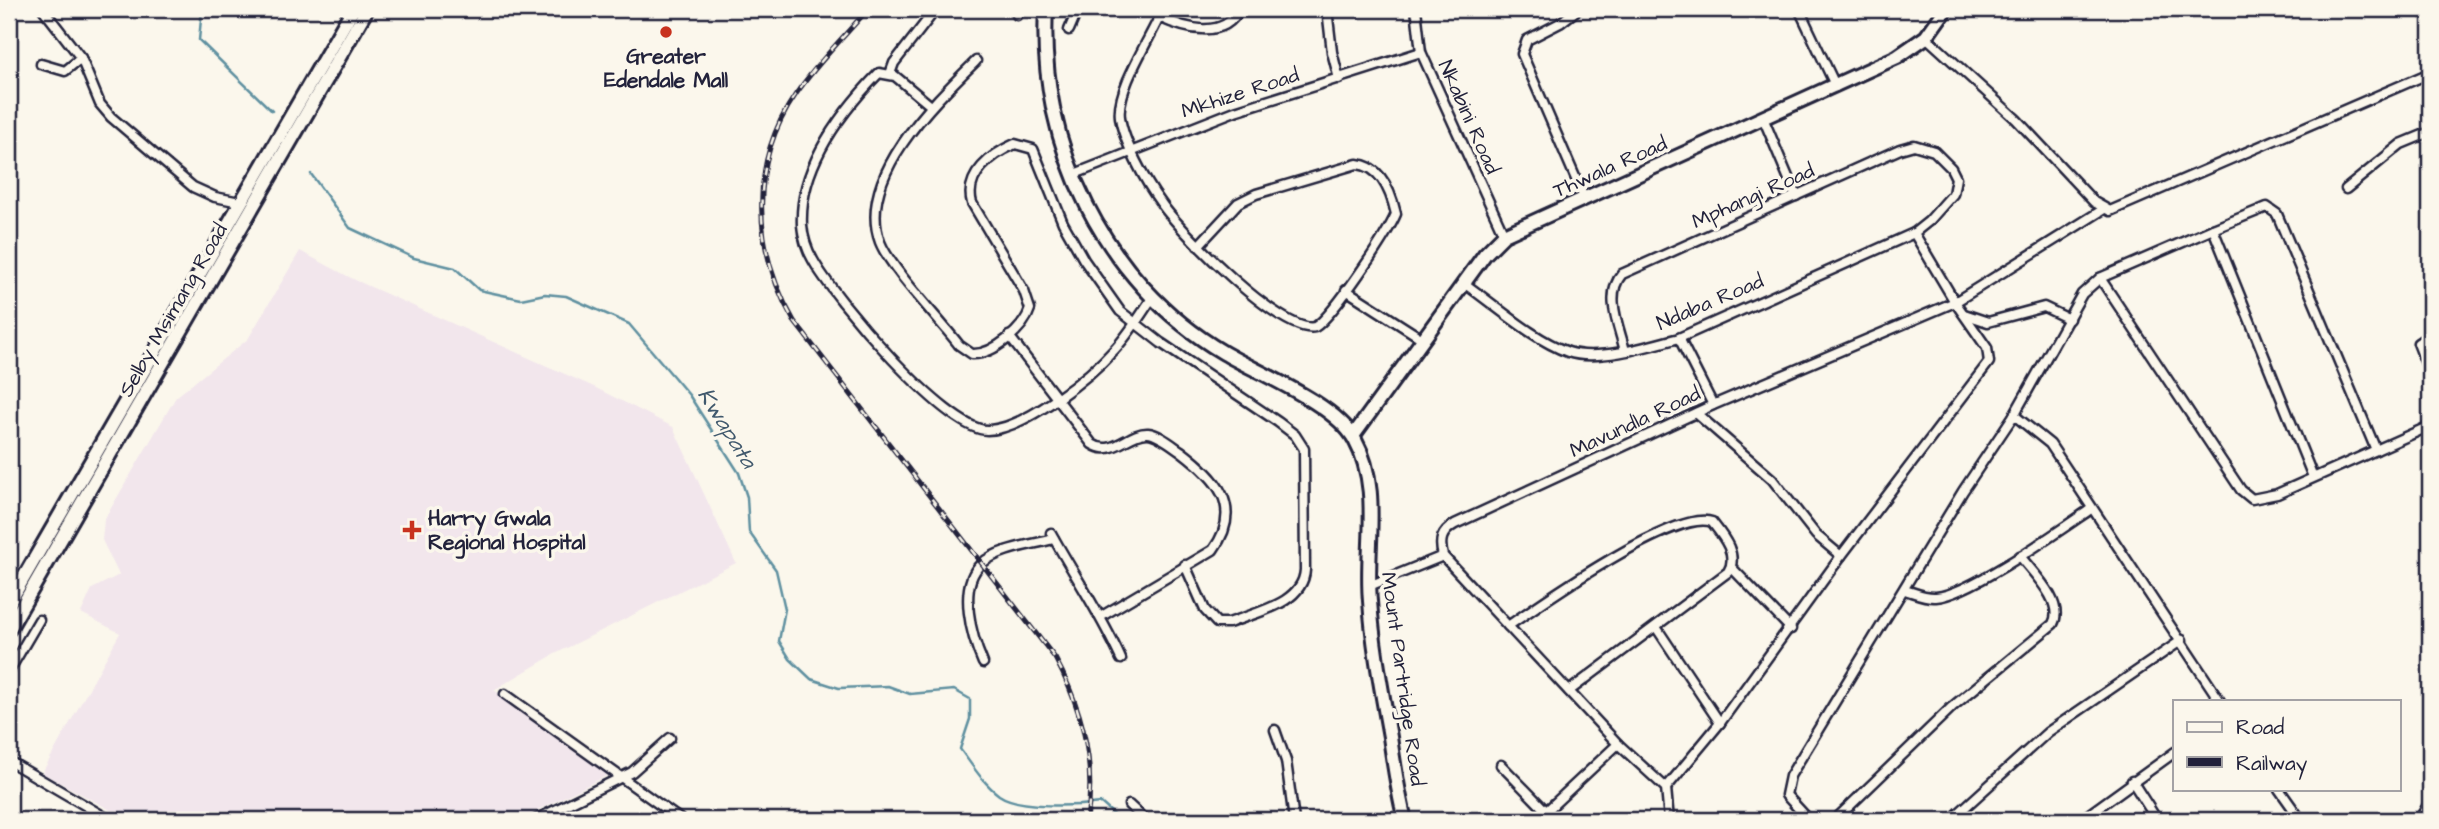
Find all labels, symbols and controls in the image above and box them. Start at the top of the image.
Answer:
marker: Greater Edendale Mall [658,24,674,40]
place label: Greater Edendale Mall [604,42,729,95]
street label: Nkabini Road [1431,55,1507,179]
street label: Mkhize Road [1177,60,1303,126]
street label: Thwala Road [1548,129,1672,205]
street label: Mphangi Road [1687,156,1820,238]
street label: Selby Msimang Road [111,218,236,403]
street label: Ndaba Road [1652,266,1768,338]
street label: Mavundla Road [1565,379,1705,465]
water label: Kwapata [690,381,765,476]
place label: Harry Gwala Regional Hospital [428,504,586,559]
marker: Harry Gwala Regional Hospital [402,520,422,540]
street label: Mount Partridge Road [1372,570,1432,788]
legend [2173,700,2400,790]
text: Road [2236,713,2284,742]
text: Railway [2236,749,2308,780]

